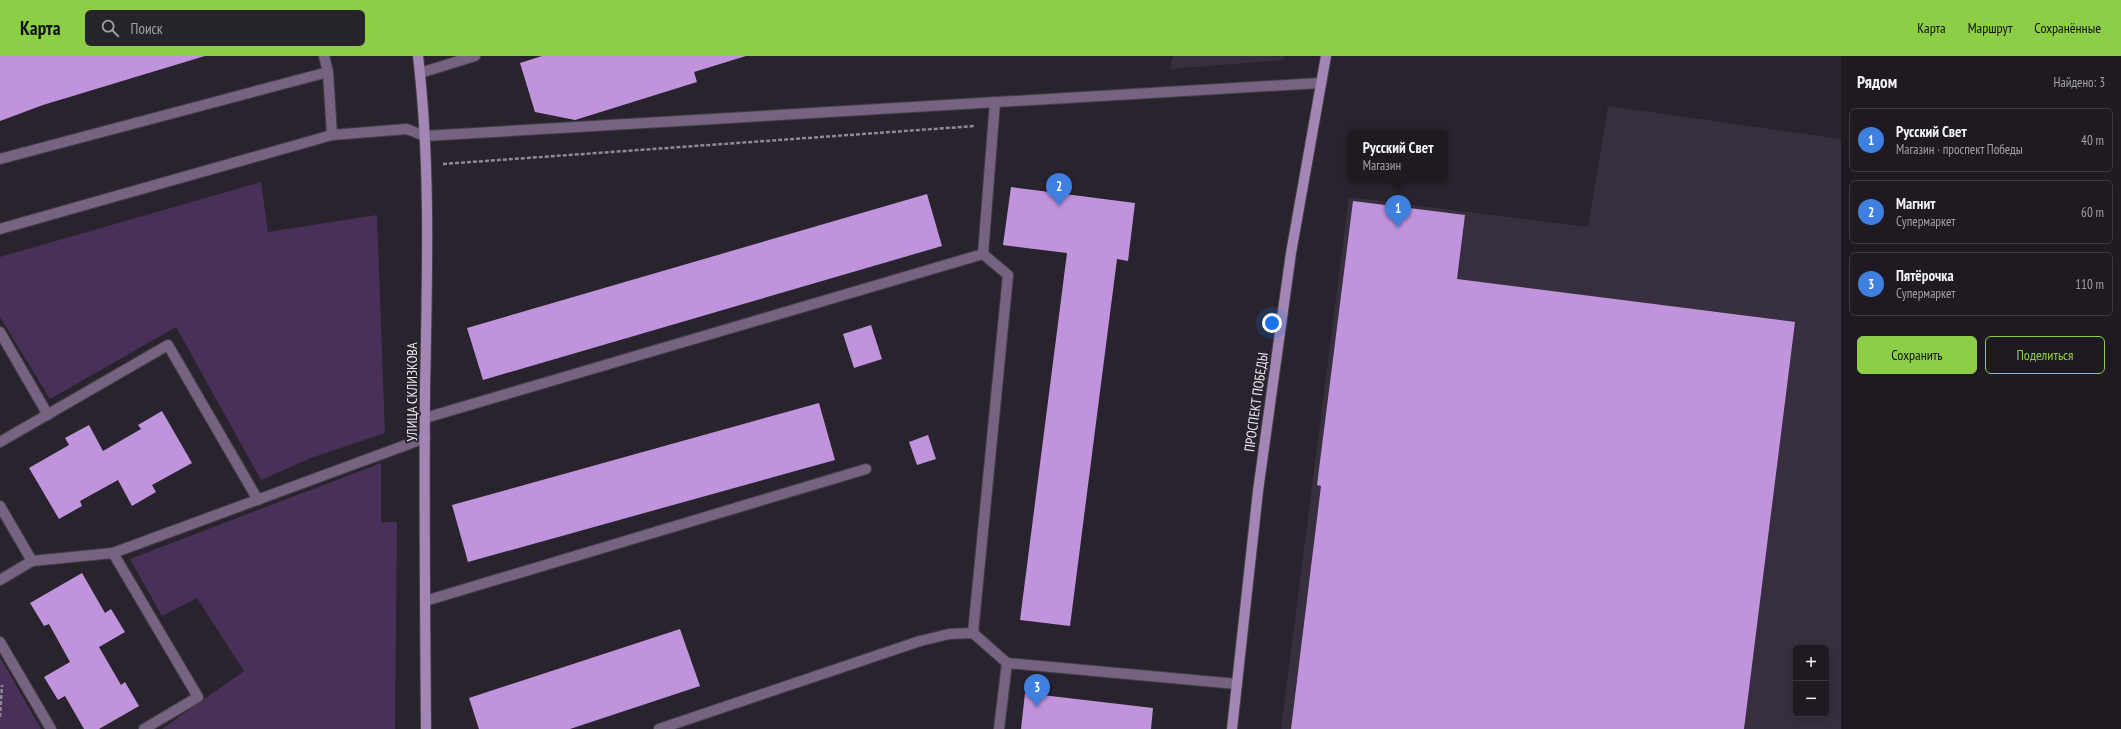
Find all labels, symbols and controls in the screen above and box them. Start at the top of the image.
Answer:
search box [85,10,365,46]
text: Карта [20,16,61,40]
icon: search [99,17,121,39]
text: Поиск [131,19,163,38]
text: Карта [1917,19,1946,37]
text: Маршрут [1968,19,2012,37]
text: Сохранённые [2034,19,2101,37]
text: Рядом [1857,71,1897,93]
text: Найдено: 3 [2054,74,2105,91]
text: Русский Свет [1896,122,1967,141]
popup [1348,130,1448,182]
text: 1 [1868,132,1874,149]
text: 40 m [2081,132,2104,149]
text: Русский Свет [1363,138,1433,157]
text: Магазин · проспект Победы [1896,141,2023,158]
text: Магазин [1363,157,1401,174]
pin: 2 [1046,173,1072,206]
text: Магнит [1896,194,1935,213]
pin: 1 [1385,195,1411,228]
text: 2 [1868,204,1874,221]
text: 60 m [2081,204,2104,221]
text: Супермаркет [1896,213,1955,230]
text: Пятёрочка [1896,266,1954,285]
text: 3 [1868,276,1874,293]
text: 110 m [2075,276,2104,293]
text: Супермаркет [1896,285,1955,302]
your location [1262,313,1282,333]
button: Сохранить [1857,336,1977,374]
button: Поделиться [1985,336,2105,374]
street label: УЛИЦА СКЛИЗКОВА [403,342,421,442]
street label: ПРОСПЕКТ ПОБЕДЫ [1240,351,1272,453]
map controls [1793,645,1829,717]
button: + [1793,645,1829,681]
pin: 3 [1024,674,1050,707]
button: − [1793,681,1829,717]

